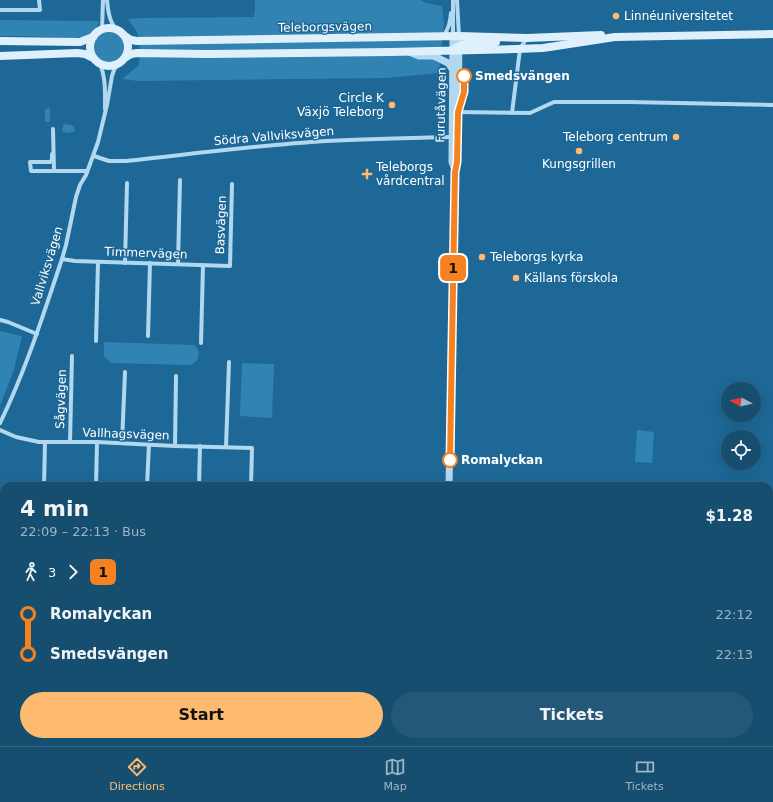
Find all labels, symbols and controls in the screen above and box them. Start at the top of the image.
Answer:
place label: Linnéuniversitetet [624,9,733,23]
marker: Linnéuniversitetet [611,11,621,21]
street label: Teleborgsvägen [277,19,372,35]
street label: Furutåvägen [433,67,449,143]
marker: Smedsvängen [456,68,472,84]
place label: Smedsvängen [475,69,570,83]
place label: Circle K Växjö Teleborg [297,91,385,119]
marker: Circle K Växjö Teleborg [387,100,397,110]
street label: Södra Vallviksvägen [213,124,335,148]
place label: Teleborg centrum [562,130,668,144]
marker: Teleborg centrum [671,132,681,142]
marker: Kungsgrillen [574,146,584,156]
place label: Kungsgrillen [542,157,616,171]
place label: Teleborgs vårdcentral [375,160,445,188]
marker: Teleborgs vårdcentral [361,168,373,180]
street label: Basvägen [213,195,229,255]
street label: Vallviksvägen [28,225,66,307]
street label: Timmervägen [103,245,188,261]
place label: Teleborgs kyrka [489,250,583,264]
marker: Teleborgs kyrka [477,252,487,262]
line badge: 1 [440,255,466,281]
text: 1 [448,260,458,276]
place label: Källans förskola [524,271,618,285]
marker: Källans förskola [511,273,521,283]
street label: Sågvägen [53,369,69,429]
north arrow [721,382,761,422]
map controls [721,382,761,470]
street label: Vallhagsvägen [82,425,170,443]
button: locate [721,430,761,470]
marker: Romalyckan [442,452,458,468]
place label: Romalyckan [461,453,543,467]
text: 4 min [20,496,89,521]
text: $1.28 [706,507,753,525]
text: 22:09 – 22:13 · Bus [20,524,146,539]
icon: walk [20,561,42,583]
icon: forward [62,561,84,583]
text: 1 [98,564,108,580]
text: 3 [48,565,56,580]
text: Romalyckan [50,605,152,623]
text: 22:12 [716,607,753,622]
text: Smedsvängen [50,645,168,663]
text: 22:13 [716,647,753,662]
button: Start [20,692,383,738]
button: Tickets [391,692,753,738]
tab: Directions [109,756,165,793]
tab: Map [383,756,407,793]
tab: Tickets [625,756,664,793]

